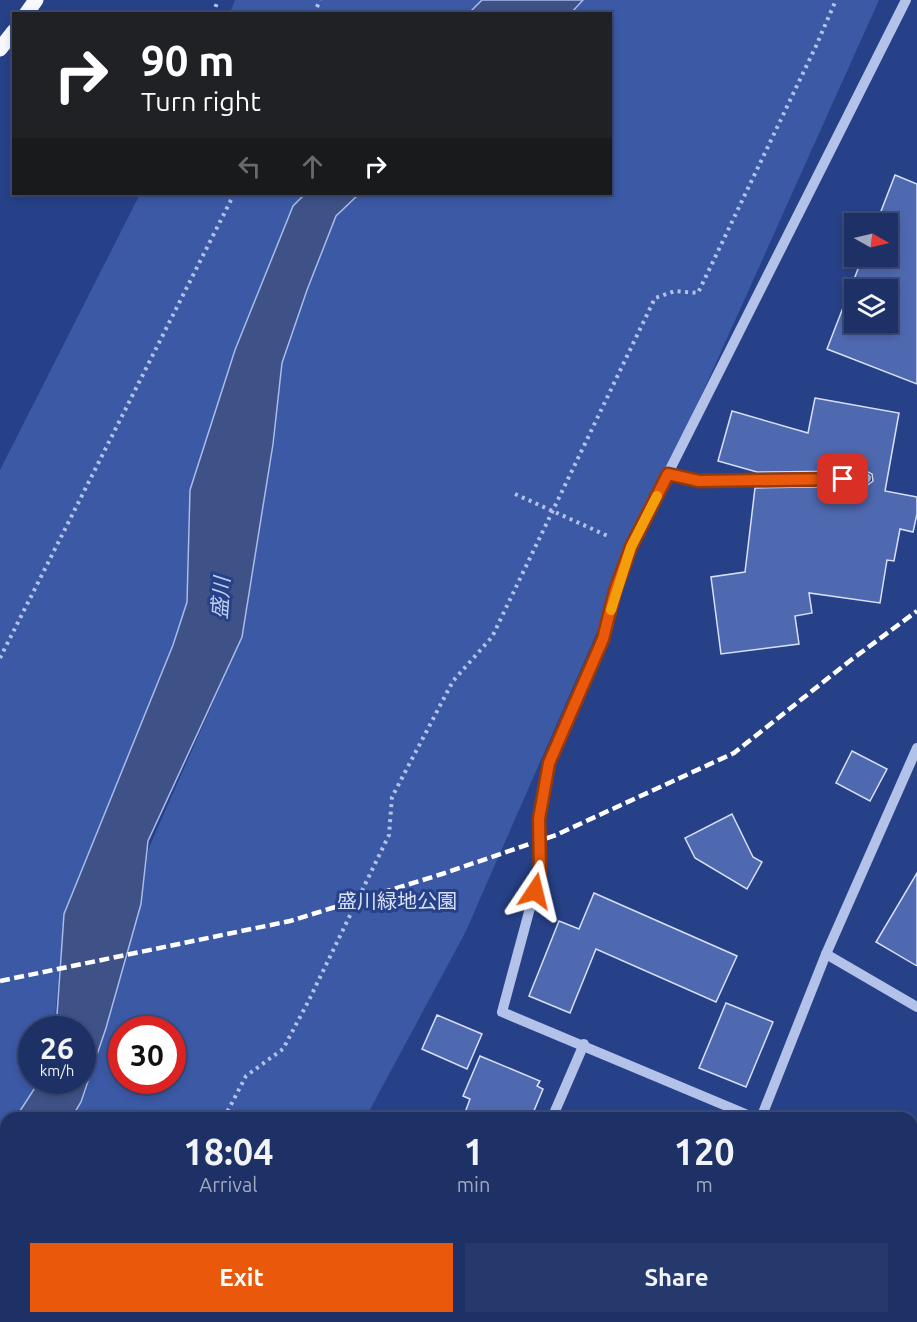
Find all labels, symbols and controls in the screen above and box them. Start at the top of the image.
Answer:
icon: right [42,36,120,114]
text: 90 m [141,37,235,84]
text: Turn right [141,86,261,116]
icon: left [233,150,266,183]
icon: ahead [296,150,329,183]
icon: right [359,150,392,183]
north arrow [844,213,898,267]
map controls [844,213,898,333]
button: layers [844,279,898,333]
pin [817,453,868,504]
icon: arrive [826,462,859,495]
water label: 盛川 [207,574,234,620]
position arrow [503,859,567,923]
park label: 盛川緑地公園 [337,889,457,912]
speed limit sign: 30 [108,1016,186,1094]
text: 26 [40,1031,74,1065]
text: km/h [40,1062,74,1079]
text: 18:04 [183,1131,273,1172]
text: 1 [463,1131,484,1172]
text: 120 [674,1131,735,1172]
text: Arrival [199,1173,258,1196]
text: min [457,1173,490,1196]
text: m [696,1173,713,1196]
button: Exit [30,1243,453,1312]
button: Share [465,1243,888,1312]

